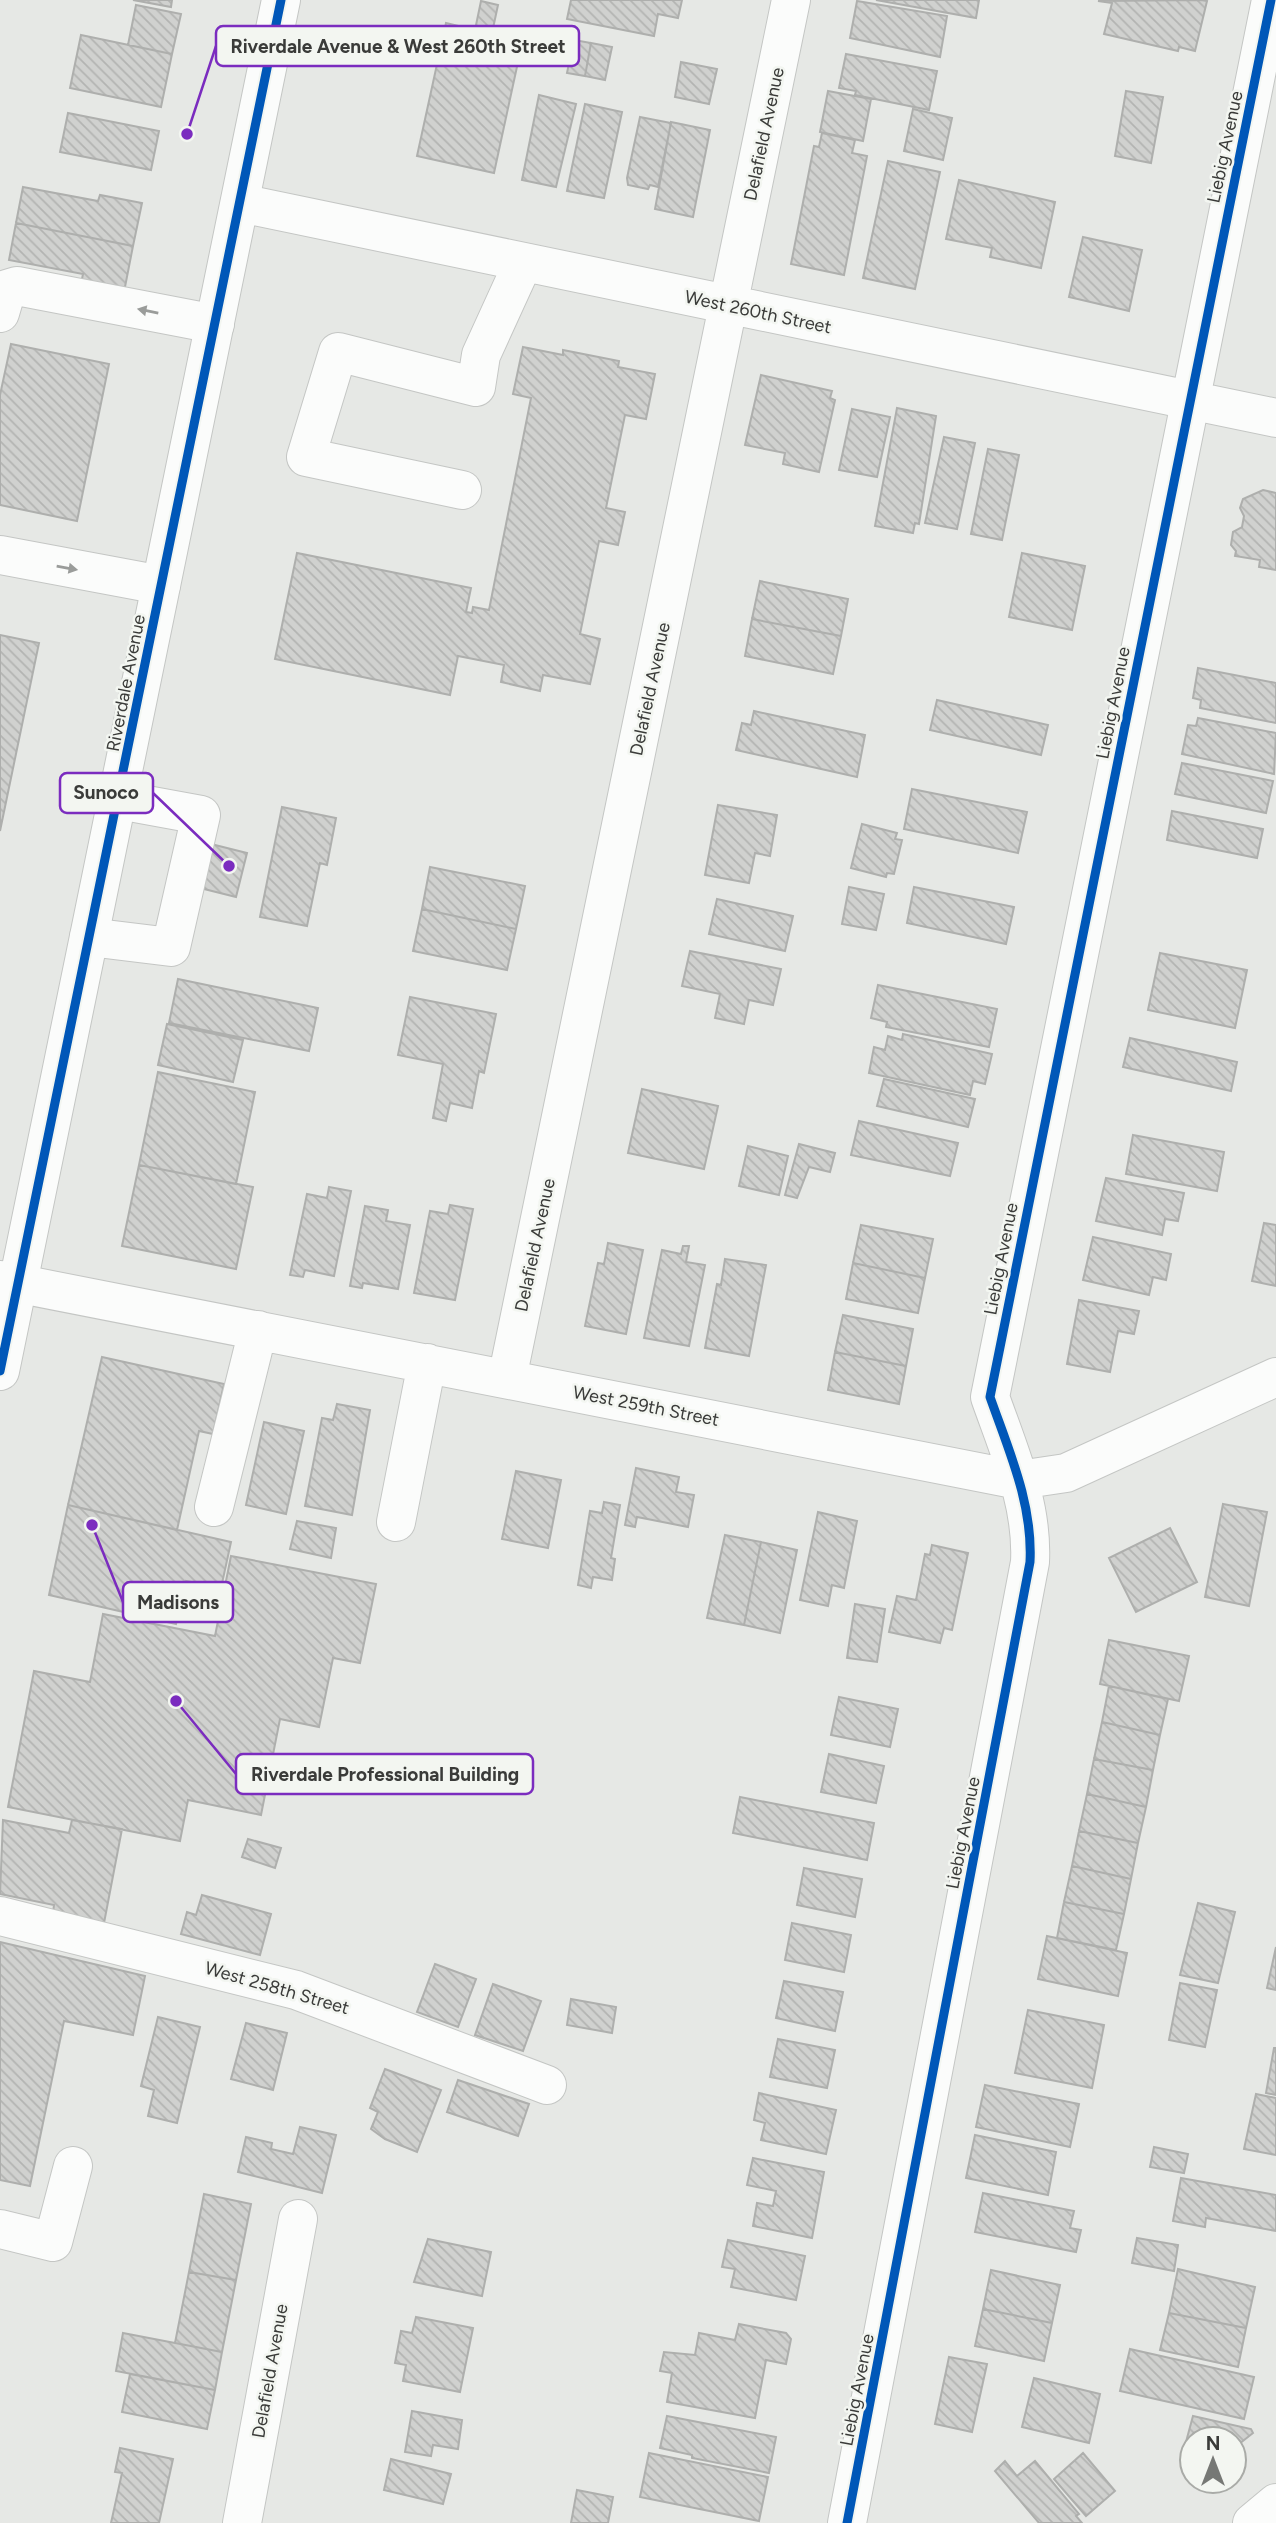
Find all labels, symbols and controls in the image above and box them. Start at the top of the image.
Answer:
callout: Riverdale Avenue & West 260th Street [216,26,579,66]
text: Riverdale Avenue & West 260th Street [230,35,566,58]
street label: Delafield Avenue [739,65,789,203]
street label: Liebig Avenue [1202,89,1248,205]
street label: West 260th Street [683,286,834,338]
one-way arrow [137,305,159,316]
one-way arrow [56,563,78,574]
street label: Riverdale Avenue [102,612,150,753]
street label: Delafield Avenue [625,620,675,758]
street label: Liebig Avenue [1091,645,1135,761]
callout: Sunoco [60,773,153,813]
text: Sunoco [73,781,139,804]
street label: Delafield Avenue [510,1176,560,1314]
street label: Liebig Avenue [979,1201,1023,1317]
street label: West 259th Street [571,1381,721,1431]
callout: Madisons [123,1582,233,1622]
text: Madisons [137,1591,219,1614]
callout: Riverdale Professional Building [236,1754,533,1794]
text: Riverdale Professional Building [251,1763,519,1786]
street label: Liebig Avenue [941,1775,985,1891]
street label: West 258th Street [202,1957,352,2019]
street label: Delafield Avenue [247,2302,293,2440]
street label: Liebig Avenue [835,2332,879,2448]
north arrow [1178,2425,1248,2495]
text: N [1206,2432,1220,2455]

